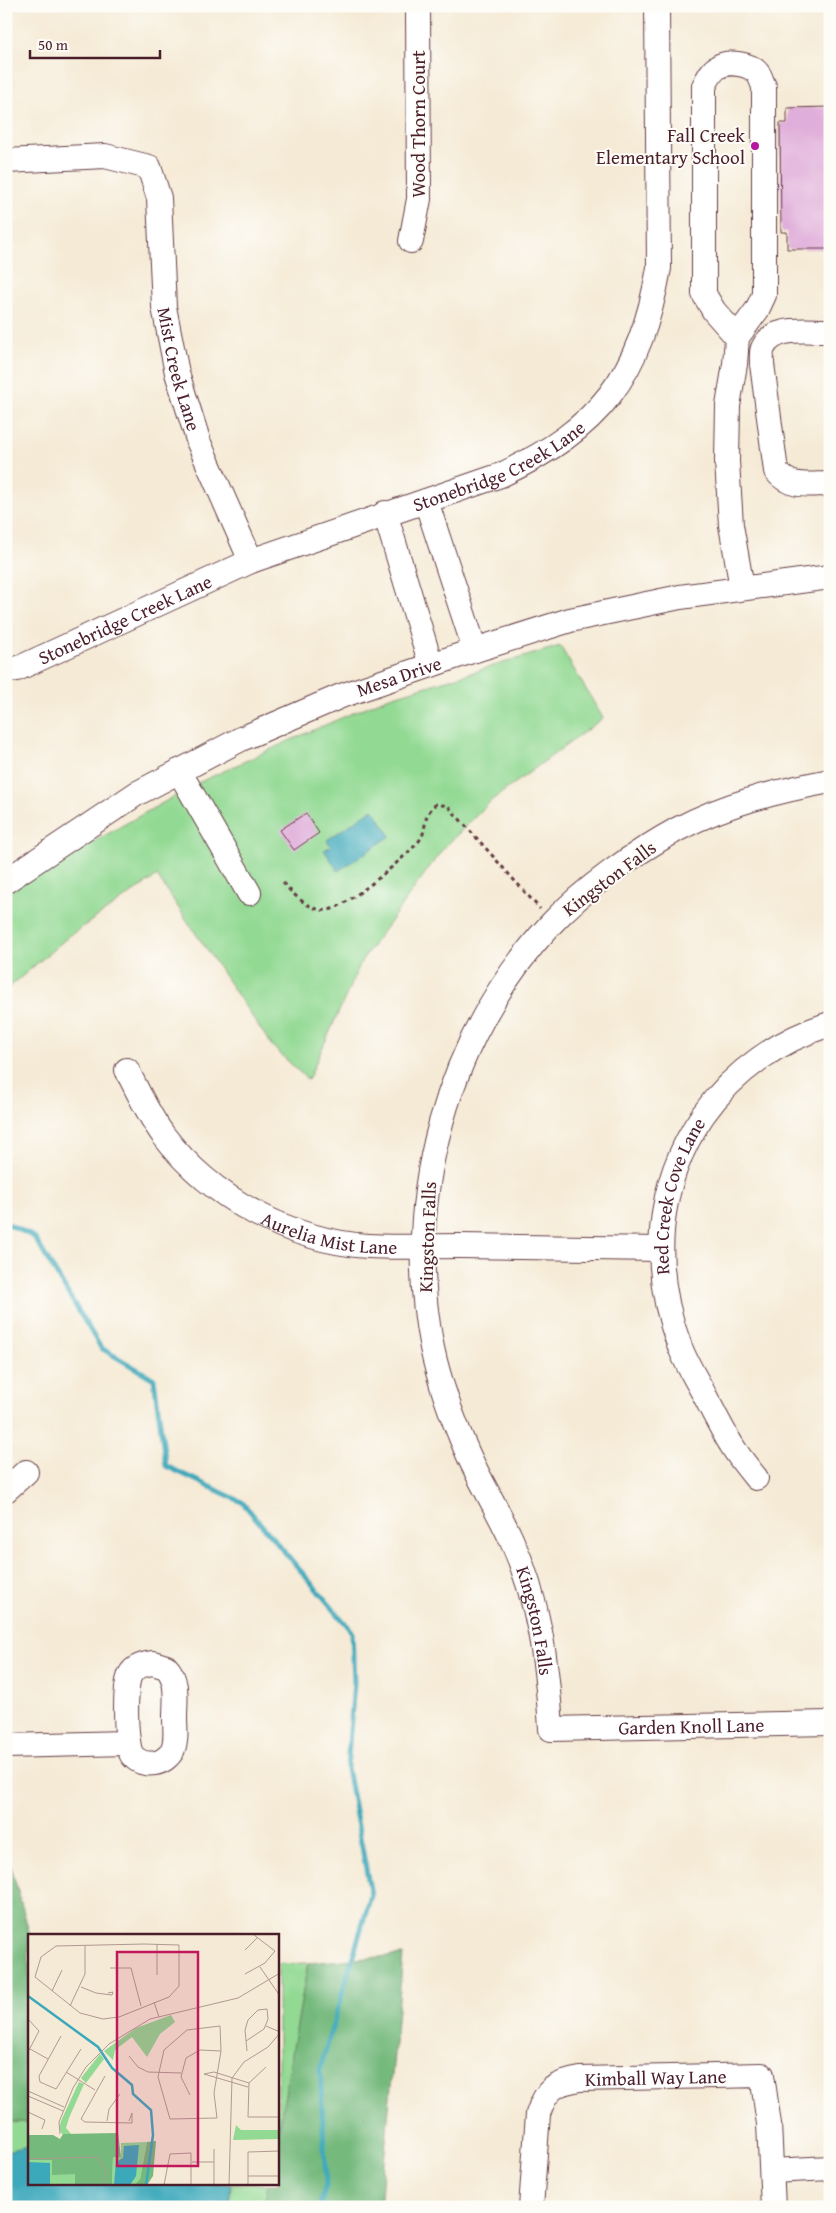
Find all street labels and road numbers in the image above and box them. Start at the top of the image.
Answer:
street label: Wood Thorn Court [404,50,432,198]
street label: Mist Creek Lane [150,305,208,434]
street label: Stonebridge Creek Lane [409,414,591,518]
street label: Stonebridge Creek Lane [33,567,216,671]
street label: Mesa Drive [353,649,445,704]
street label: Kingston Falls [556,833,662,923]
street label: Red Creek Cove Lane [647,1112,712,1276]
street label: Kingston Falls [411,1181,443,1293]
street label: Aurelia Mist Lane [257,1204,398,1261]
street label: Kingston Falls [509,1562,560,1677]
street label: Garden Knoll Lane [618,1710,765,1742]
street label: Kimball Way Lane [585,2062,727,2093]

